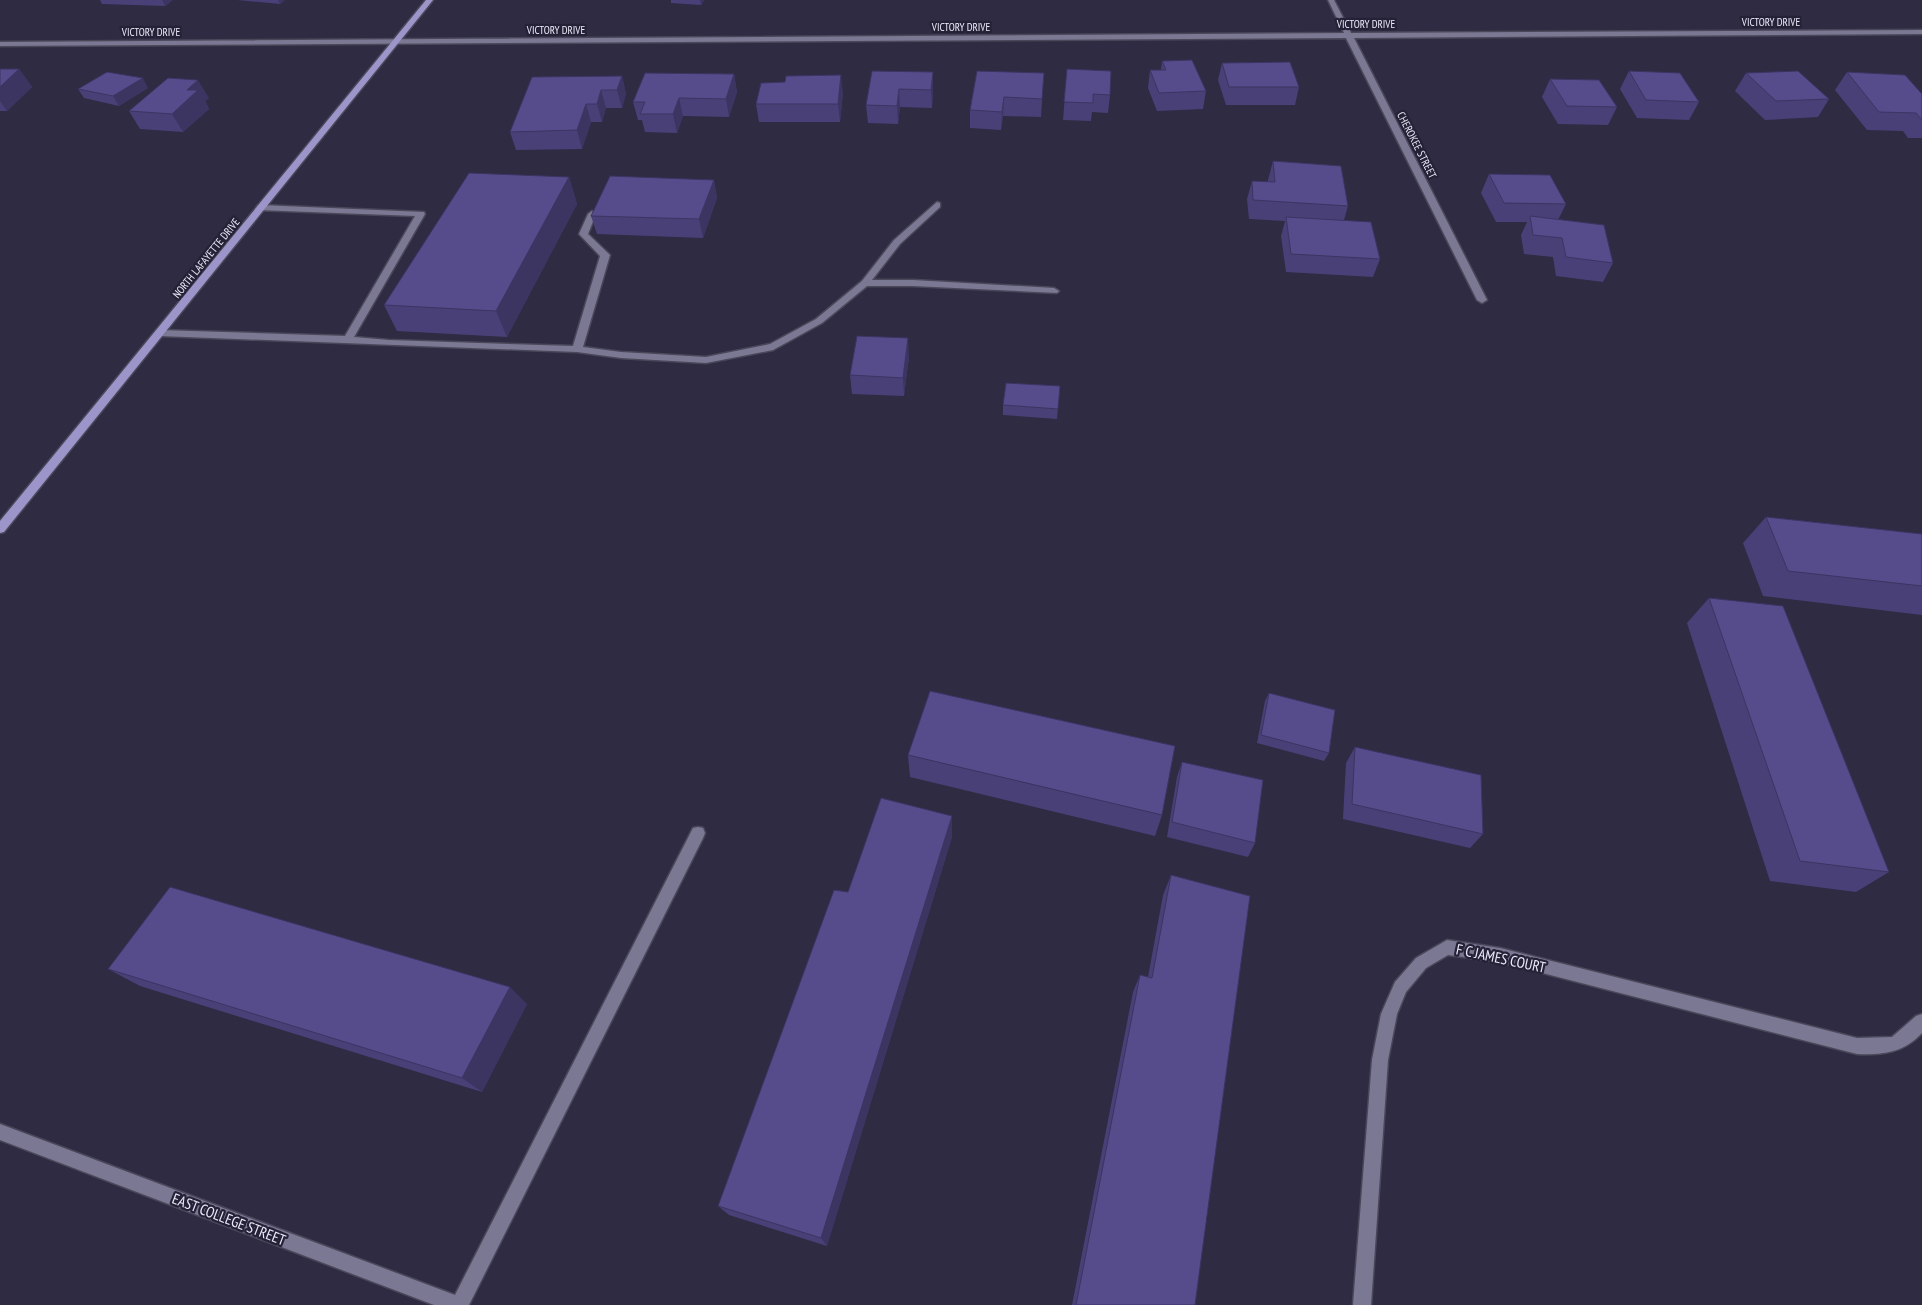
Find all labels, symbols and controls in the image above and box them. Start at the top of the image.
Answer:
street label: VICTORY DRIVE [1741,15,1800,29]
street label: VICTORY DRIVE [1336,17,1395,31]
street label: VICTORY DRIVE [931,20,990,34]
street label: VICTORY DRIVE [526,23,585,37]
street label: VICTORY DRIVE [121,25,180,39]
street label: CHEROKEE STREET [1394,109,1440,181]
street label: NORTH LAFAYETTE DRIVE [169,215,243,301]
street label: F C JAMES COURT [1454,939,1548,977]
street label: EAST COLLEGE STREET [170,1189,289,1249]

